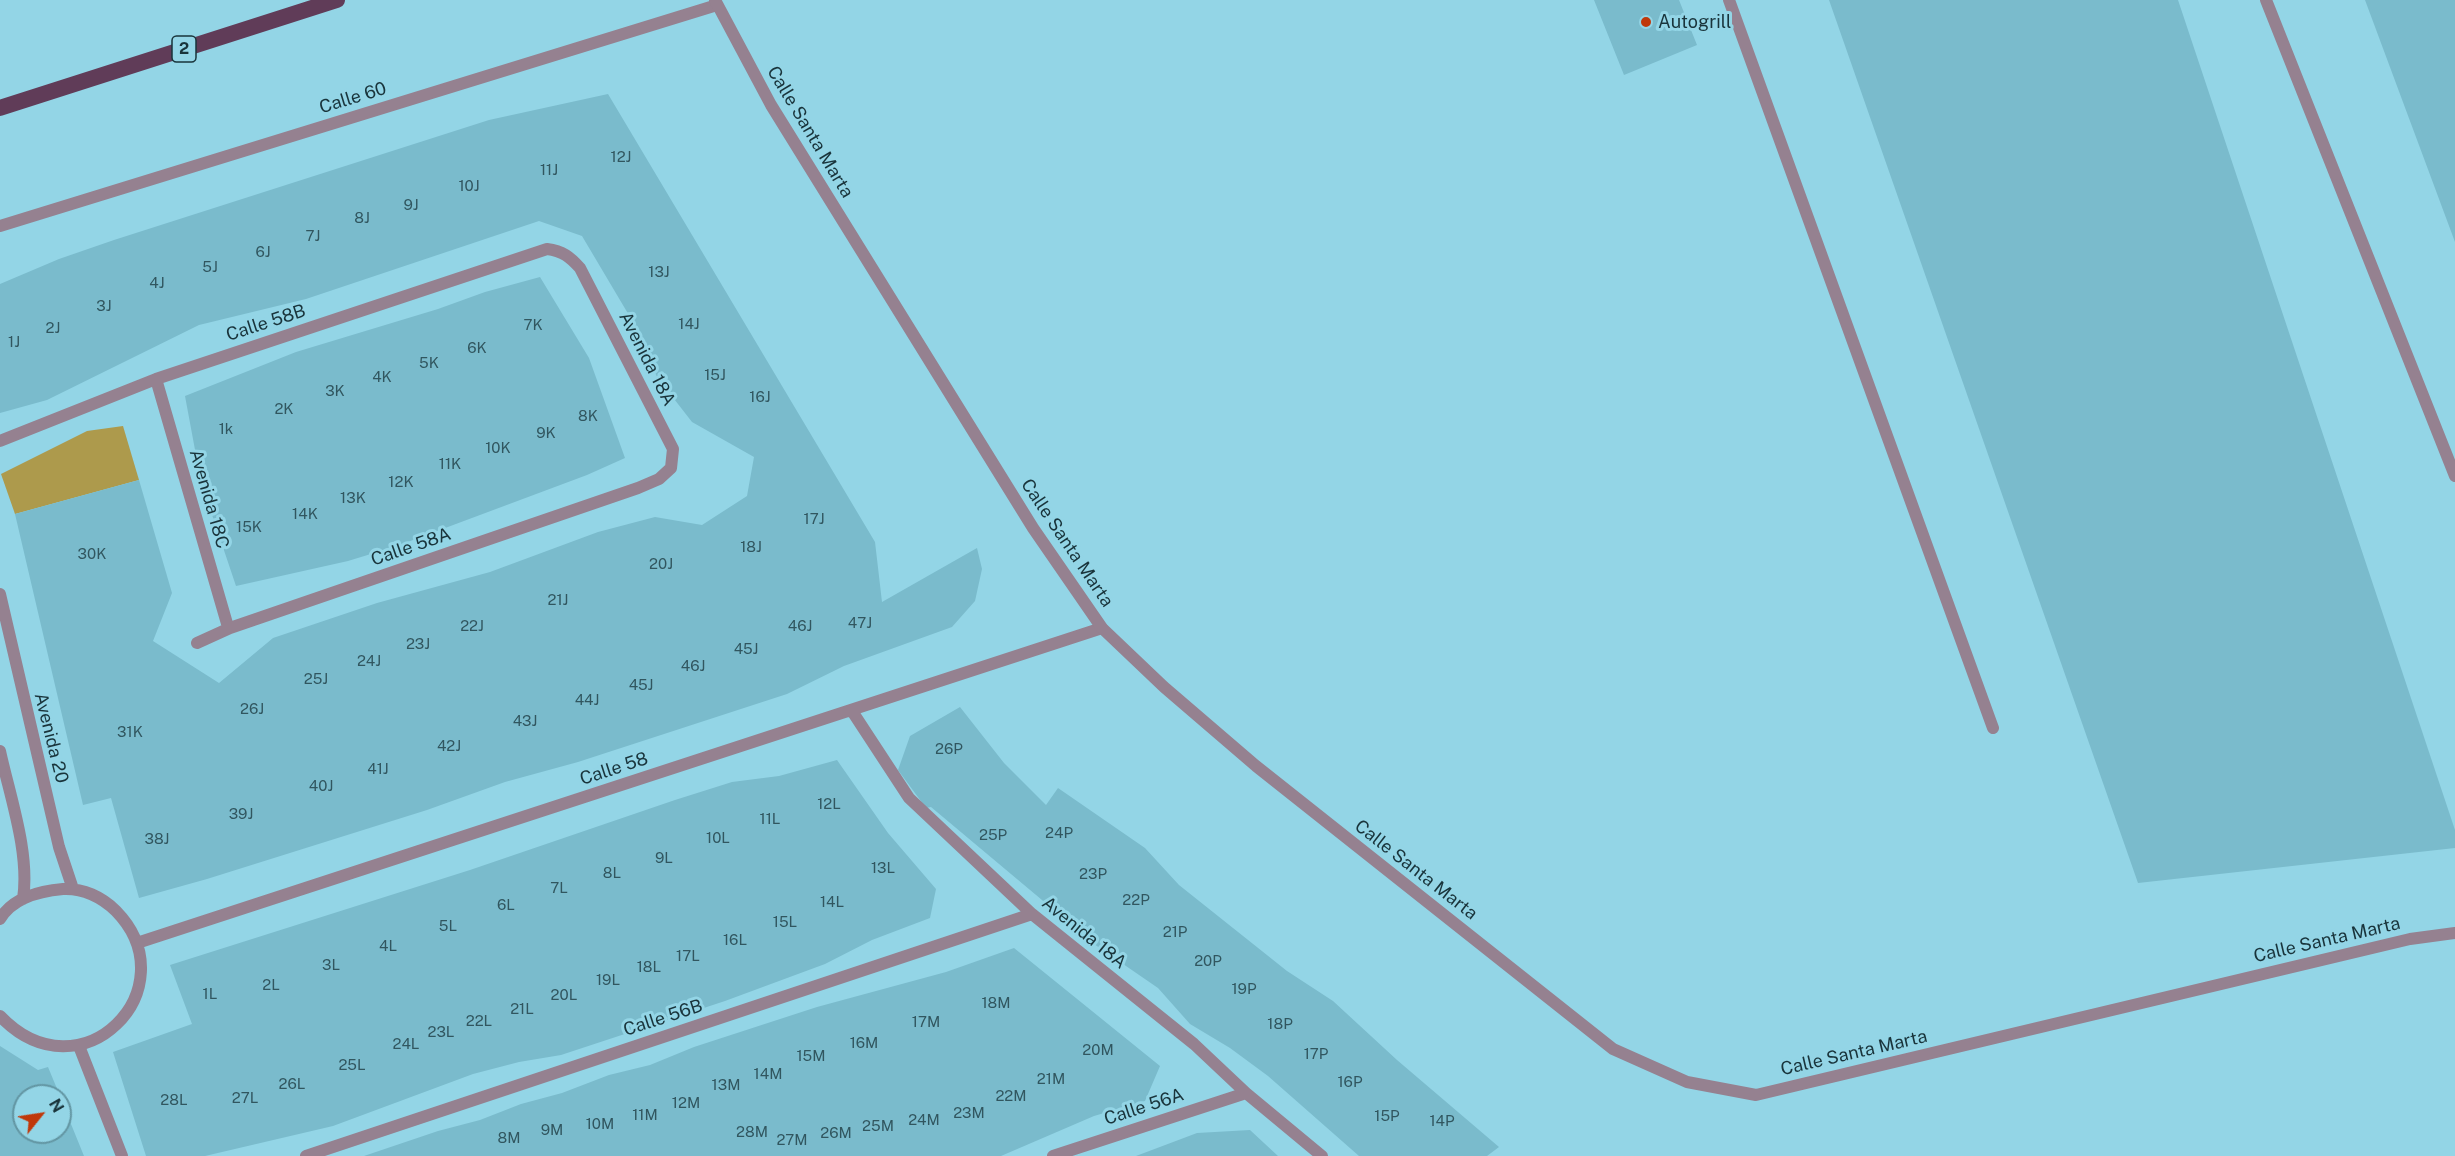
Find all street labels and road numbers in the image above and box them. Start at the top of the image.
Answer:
road number: 2 [172,36,196,62]
street label: Calle Santa Marta [762,62,858,202]
street label: Calle 60 [317,78,389,118]
street label: Calle 58B [224,300,308,346]
street label: Avenida 18A [614,308,680,410]
street label: Avenida 18C [185,447,233,551]
street label: Calle Santa Marta [1016,475,1118,611]
street label: Calle 58A [368,523,454,571]
street label: Avenida 20 [29,691,73,785]
street label: Calle 58 [577,748,651,790]
street label: Calle Santa Marta [1350,815,1482,925]
street label: Avenida 18A [1037,892,1131,974]
street label: Calle Santa Marta [2252,913,2402,967]
street label: Calle 56B [621,995,705,1041]
street label: Calle Santa Marta [1779,1026,1929,1080]
street label: Calle 56A [1101,1084,1187,1130]

